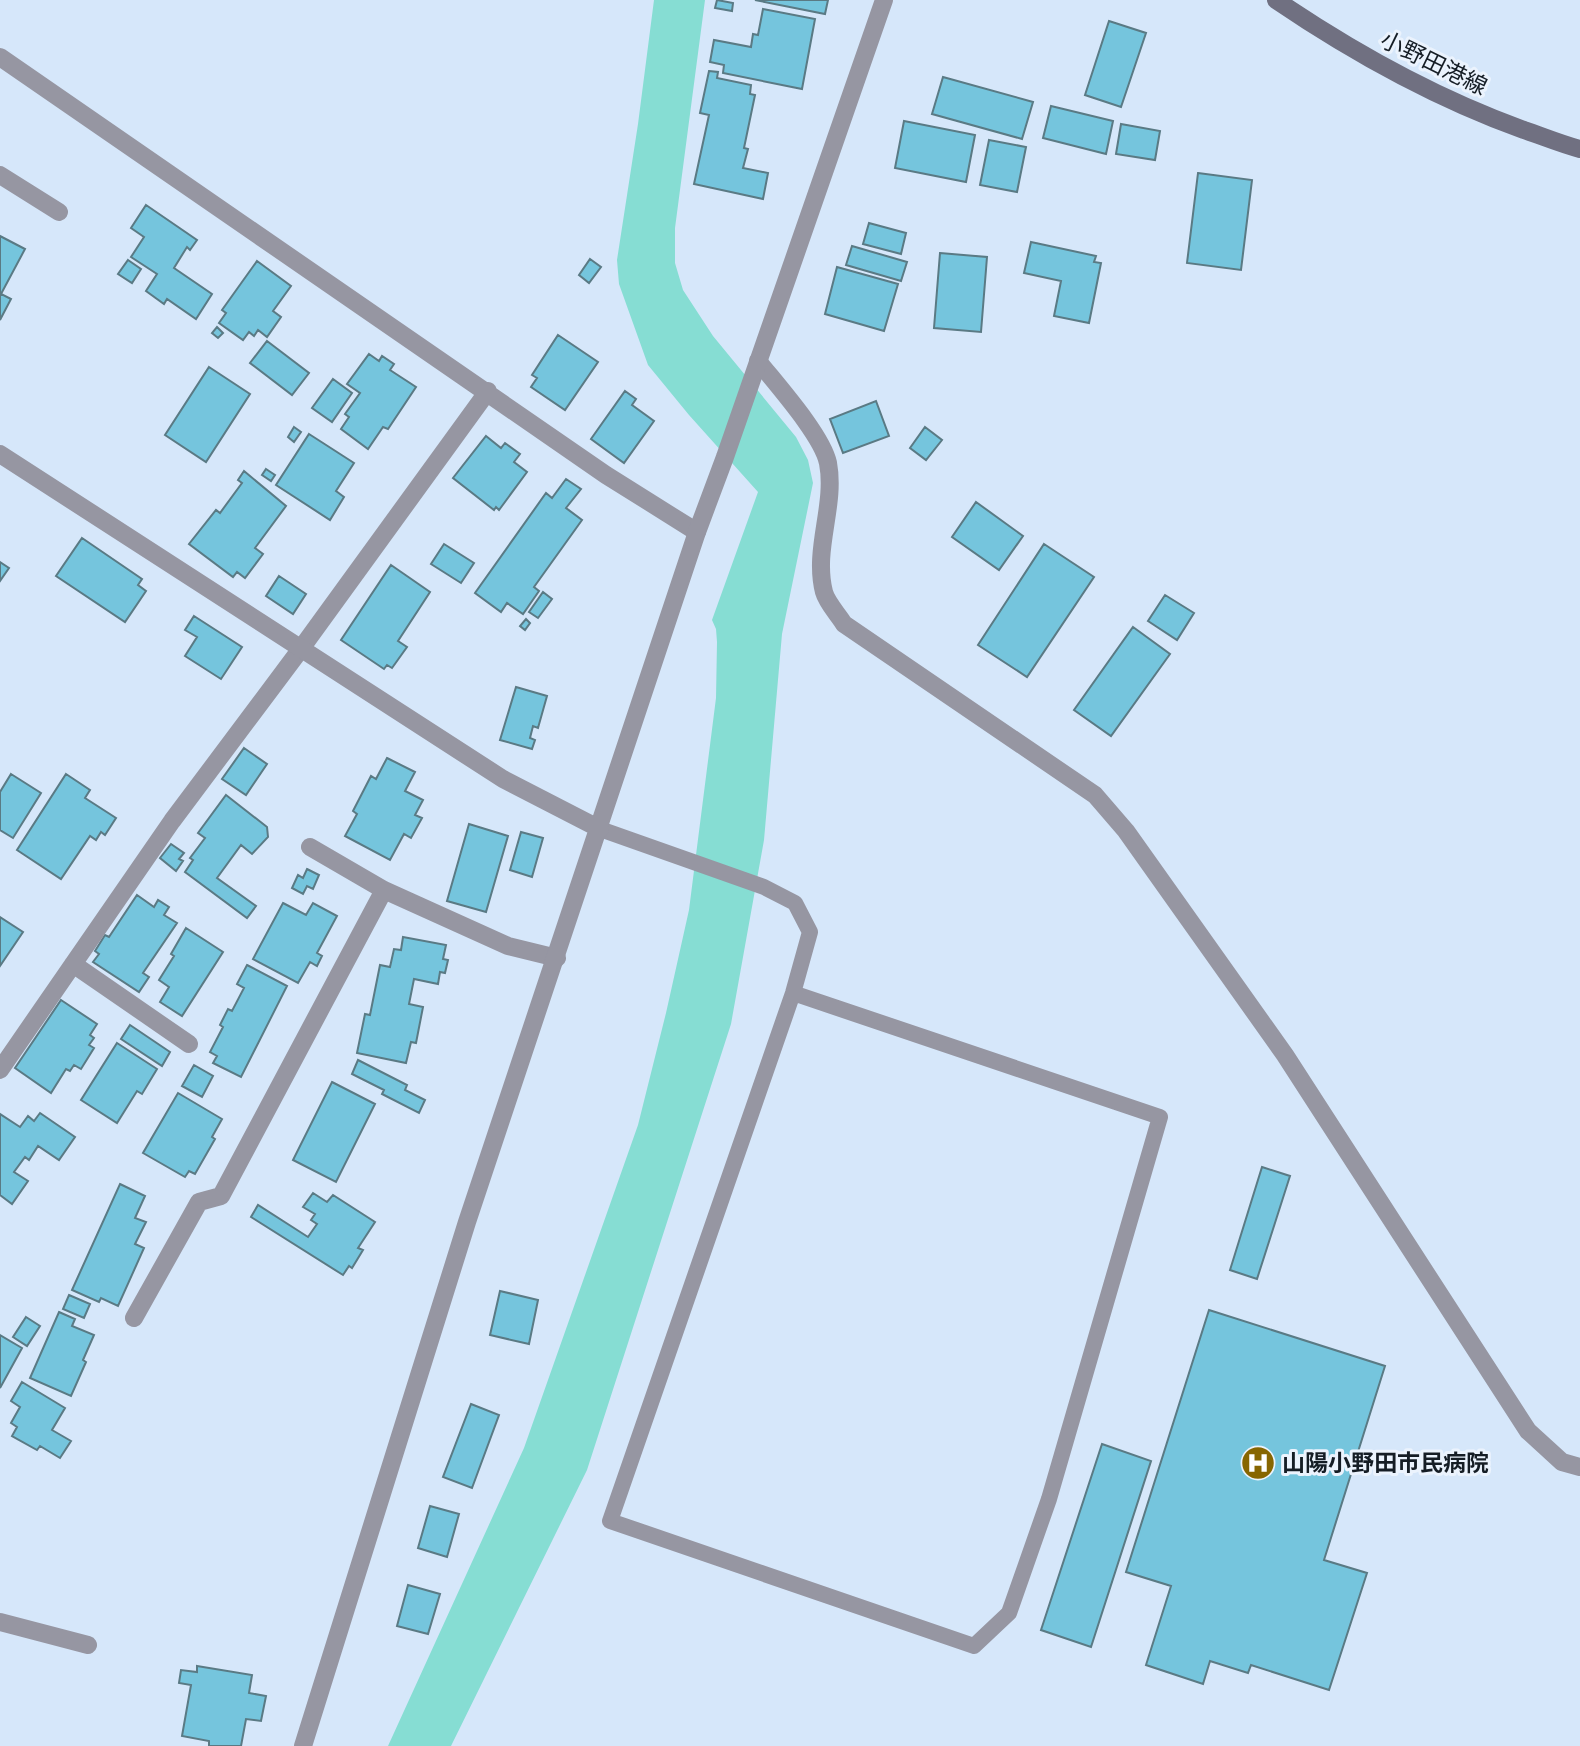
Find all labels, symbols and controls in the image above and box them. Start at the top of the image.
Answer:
street label: 小野田港線 [1376,25,1492,101]
hospital icon: 山陽小野田市民病院 [1239,1444,1277,1482]
place label: 山陽小野田市民病院 [1282,1449,1489,1477]

